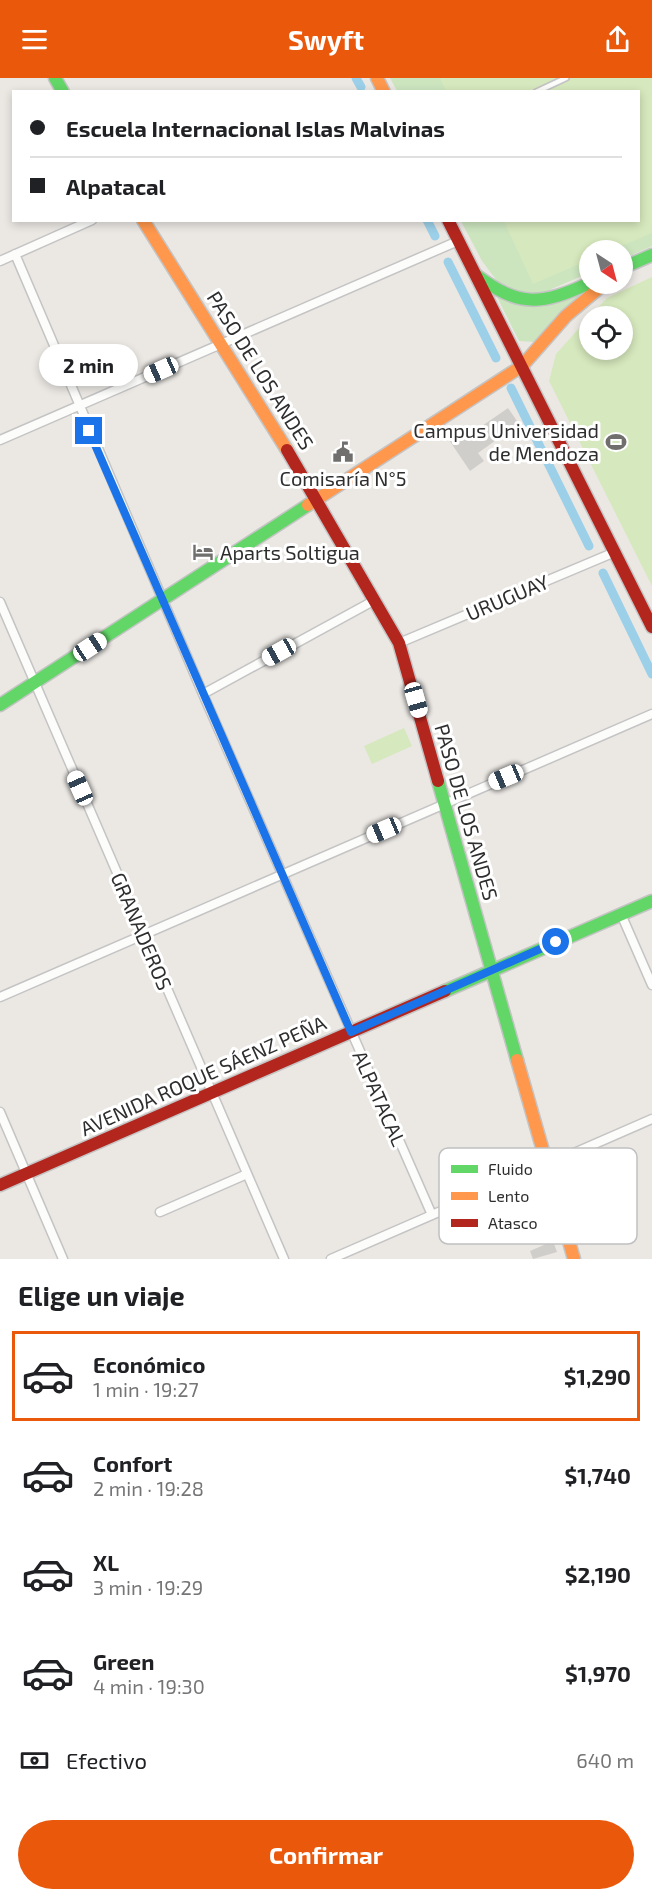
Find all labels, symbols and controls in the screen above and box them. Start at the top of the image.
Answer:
icon: menu [18,23,51,56]
text: Swyft [288,23,364,55]
icon: share [601,23,634,56]
text: Escuela Internacional Islas Malvinas [66,115,445,141]
text: Alpatacal [66,173,166,199]
north arrow [579,240,633,294]
map controls [579,240,633,360]
street label: PASO DE LOS ANDES [203,286,319,454]
button: locate [579,306,633,360]
callout: 2 min [40,344,138,386]
text: 2 min [63,353,114,377]
car [141,354,181,386]
route end [75,417,102,444]
place label: Campus Universidad de Mendoza [413,418,599,465]
sports icon: Campus Universidad de Mendoza [604,430,628,454]
public building icon: Comisaría N°5 [331,440,355,464]
place label: Comisaría N°5 [280,466,406,490]
hotel icon: Aparts Soltigua [191,540,215,564]
place label: Aparts Soltigua [220,540,360,564]
street label: URUGUAY [462,569,553,625]
car [70,630,110,664]
car [259,635,299,669]
car [402,680,430,720]
street label: PASO DE LOS ANDES [430,721,504,903]
car [486,762,526,792]
car [64,768,96,808]
car [364,815,404,845]
street label: GRANADEROS [106,869,178,993]
route start [542,928,569,955]
street label: AVENIDA ROQUE SÁENZ PEÑA [76,1010,330,1140]
street label: ALPATACAL [348,1047,412,1149]
legend [439,1148,637,1244]
text: Fluido [488,1159,533,1178]
text: Lento [488,1186,529,1205]
text: Atasco [488,1213,538,1232]
text: Elige un viaje [18,1279,185,1311]
icon: car [21,1349,75,1403]
text: Económico [93,1351,205,1377]
text: $1,290 [564,1363,631,1389]
text: 1 min · 19:27 [93,1377,199,1401]
icon: car [21,1448,75,1502]
text: Confort [93,1450,172,1476]
text: $1,740 [565,1462,631,1488]
text: 2 min · 19:28 [93,1476,204,1500]
icon: car [21,1547,75,1601]
text: XL [93,1549,119,1575]
text: $2,190 [565,1561,631,1587]
text: 3 min · 19:29 [93,1575,203,1599]
icon: car [21,1646,75,1700]
text: Green [93,1648,155,1674]
text: $1,970 [565,1660,631,1686]
text: 4 min · 19:30 [93,1674,205,1698]
icon: cash [18,1744,51,1777]
text: Efectivo [66,1747,147,1773]
text: 640 m [576,1748,634,1772]
button: Confirmar [18,1820,634,1889]

